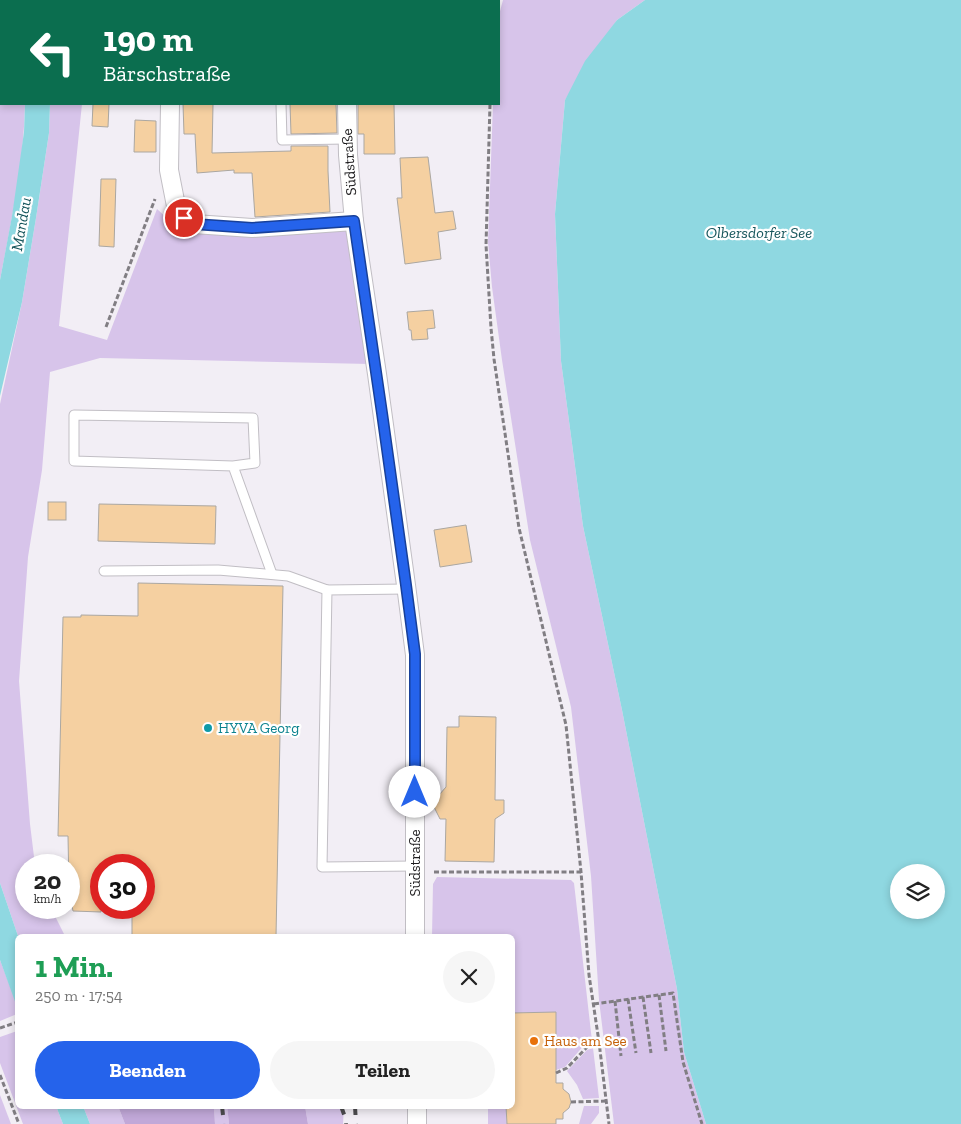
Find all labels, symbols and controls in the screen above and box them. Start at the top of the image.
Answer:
text: 190 m [103,18,193,60]
icon: left [20,20,85,85]
text: Bärschstraße [103,60,231,87]
street label: Südstraße [338,128,360,196]
water label: Mandau [7,196,35,252]
pin [163,197,205,239]
icon: arrive [170,204,198,232]
water label: Olbersdorfer See [706,223,812,242]
place label: HYVA Georg [218,719,299,737]
marker: HYVA Georg [202,722,214,734]
position arrow [388,765,440,817]
street label: Südstraße [406,829,424,897]
speed limit sign: 30 [90,854,155,919]
map controls [890,864,945,919]
button: layers [890,864,945,919]
text: 20 [34,865,61,895]
text: km/h [34,892,61,906]
text: 1 Min. [35,949,113,985]
button: close [443,951,495,1003]
text: 250 m · 17:54 [35,986,123,1005]
place label: Haus am See [544,1032,627,1050]
marker: Haus am See [528,1035,540,1047]
button: Beenden [35,1041,260,1099]
button: Teilen [270,1041,495,1099]

